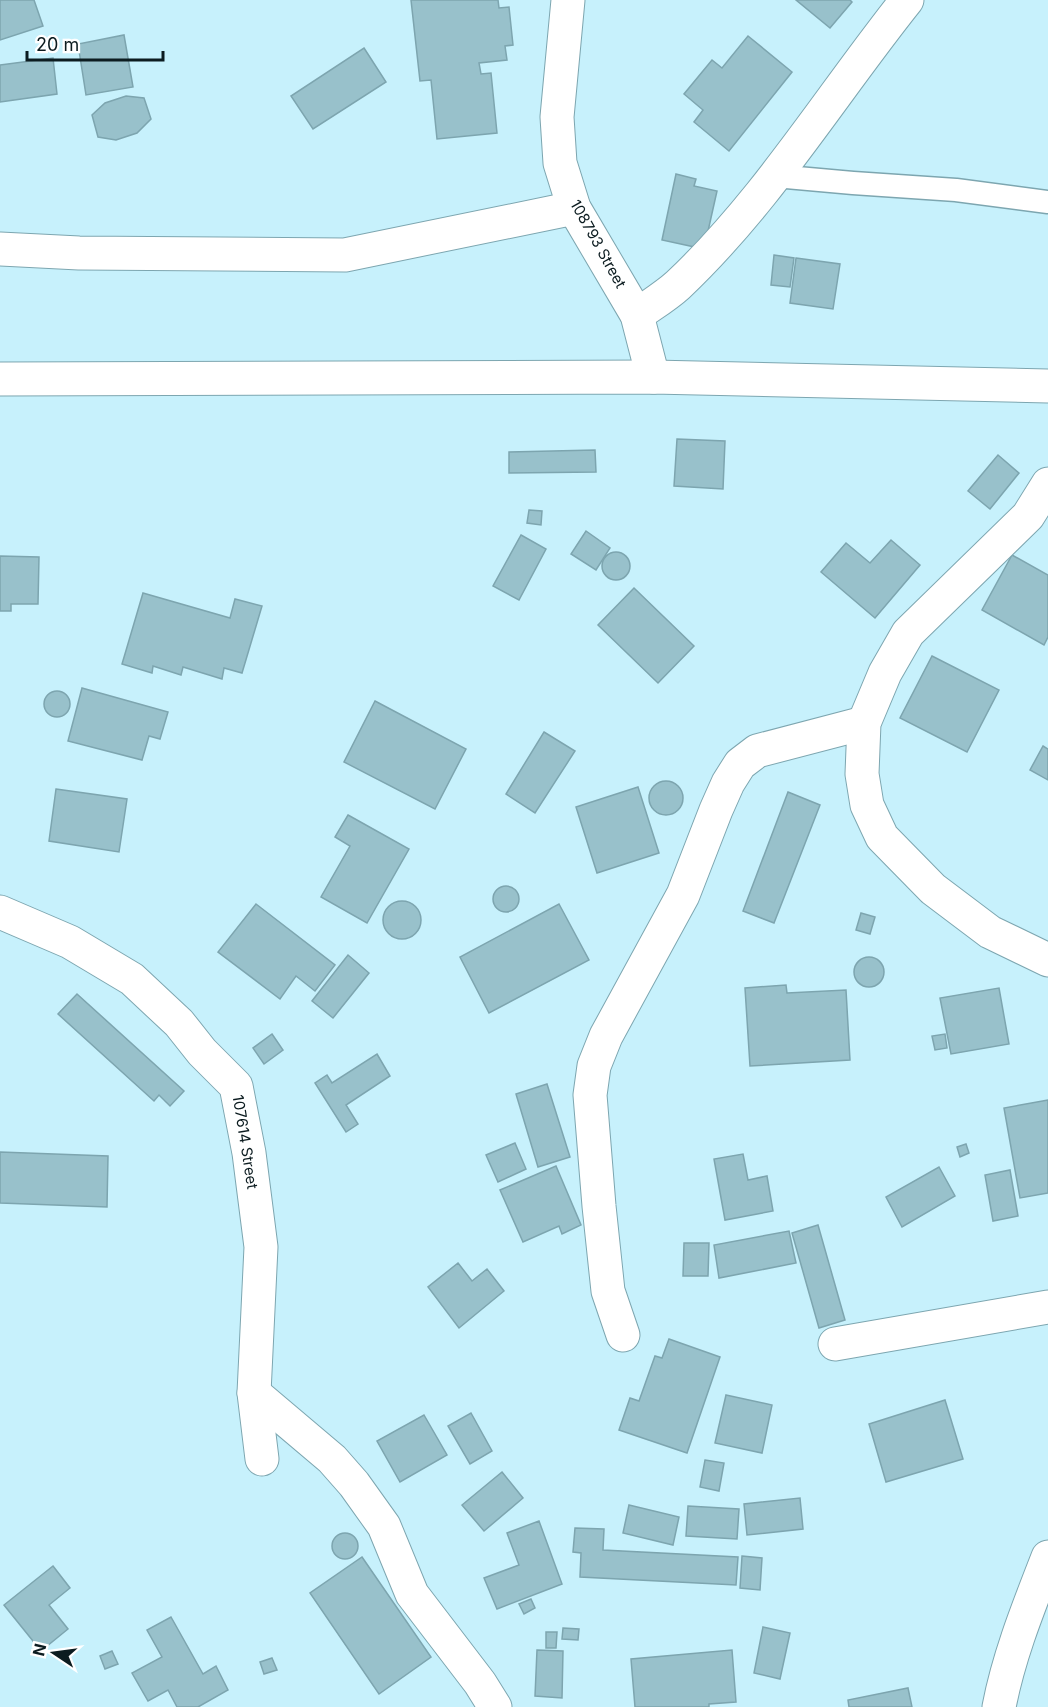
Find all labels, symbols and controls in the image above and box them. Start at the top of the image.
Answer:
scale bar [27,24,164,62]
text: 20 m [36,34,79,55]
street label: 108793 Street [566,196,631,291]
street label: 107614 Street [229,1093,262,1190]
north arrow [24,1623,84,1683]
text: N [28,1641,51,1658]

